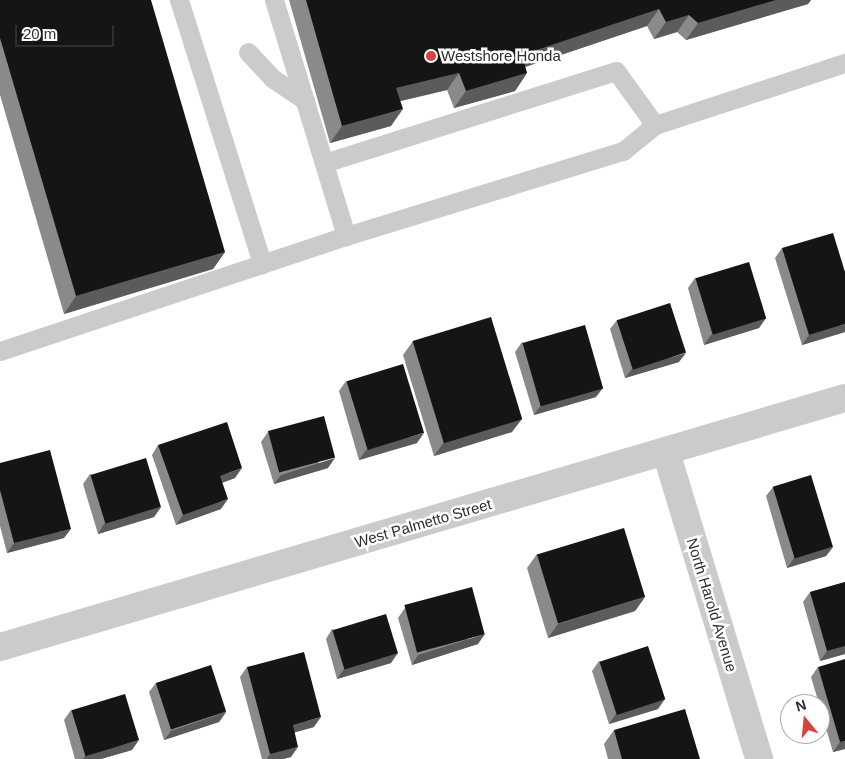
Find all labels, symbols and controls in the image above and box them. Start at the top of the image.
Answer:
scale bar [18,15,116,47]
text: 20 m [23,25,56,42]
place label: Westshore Honda [441,47,561,65]
marker: Westshore Honda [425,50,437,62]
street label: West Palmetto Street [353,495,493,551]
street label: North Harold Avenue [683,536,741,674]
north arrow [780,694,830,744]
text: N [794,696,808,715]

